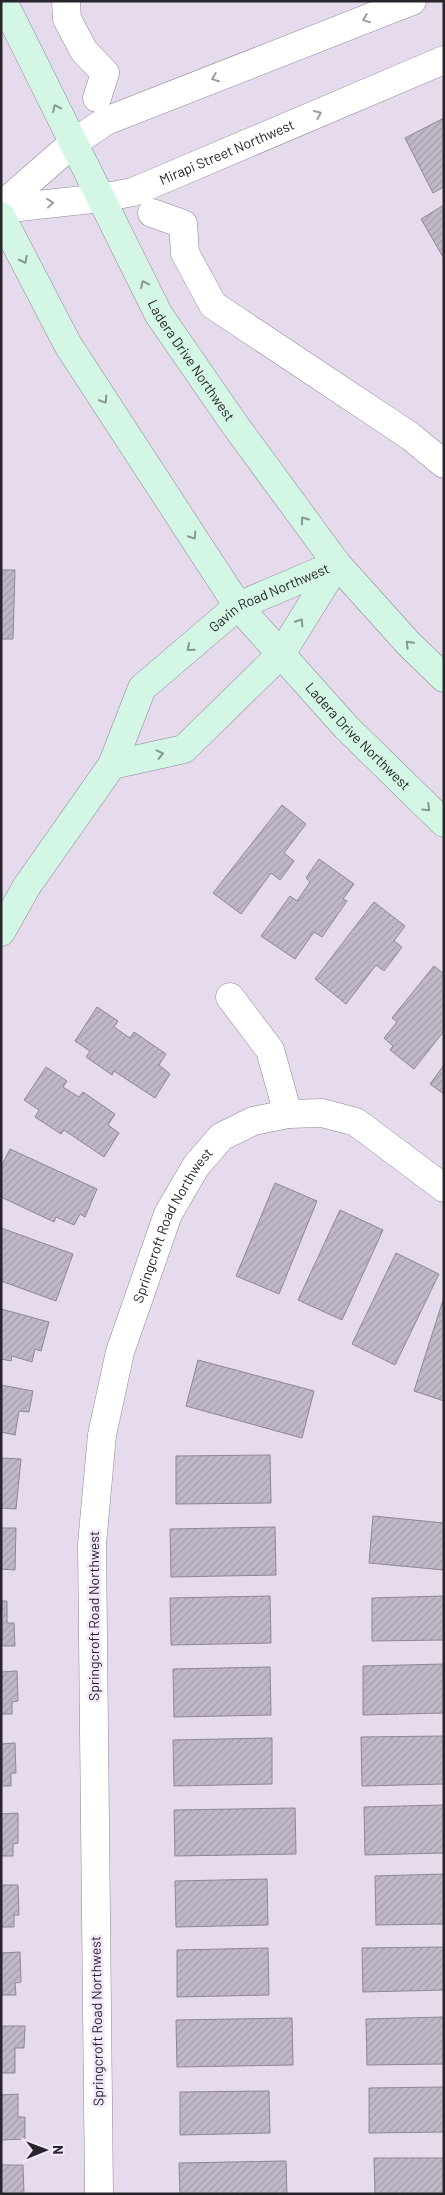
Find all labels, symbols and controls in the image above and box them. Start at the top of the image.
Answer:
one-way arrow [362,13,371,23]
one-way arrow [211,72,220,82]
one-way arrow [52,104,62,113]
one-way arrow [313,109,322,120]
street label: Mirapi Street Northwest [156,116,297,188]
one-way arrow [46,198,54,209]
one-way arrow [18,254,28,263]
one-way arrow [140,281,150,290]
street label: Ladera Drive Northwest [145,296,239,424]
one-way arrow [98,395,108,404]
one-way arrow [301,516,310,525]
one-way arrow [187,531,197,540]
street label: Gavin Road Northwest [205,559,332,635]
one-way arrow [294,619,304,628]
one-way arrow [406,640,415,649]
one-way arrow [186,642,195,651]
street label: Ladera Drive Northwest [302,679,414,793]
one-way arrow [155,749,164,760]
one-way arrow [422,802,431,811]
street label: Springcroft Road Northwest [129,1144,216,1305]
street label: Springcroft Road Northwest [85,1531,102,1701]
street label: Springcroft Road Northwest [87,1936,106,2106]
north arrow [20,2125,70,2175]
text: N [50,2145,67,2155]

